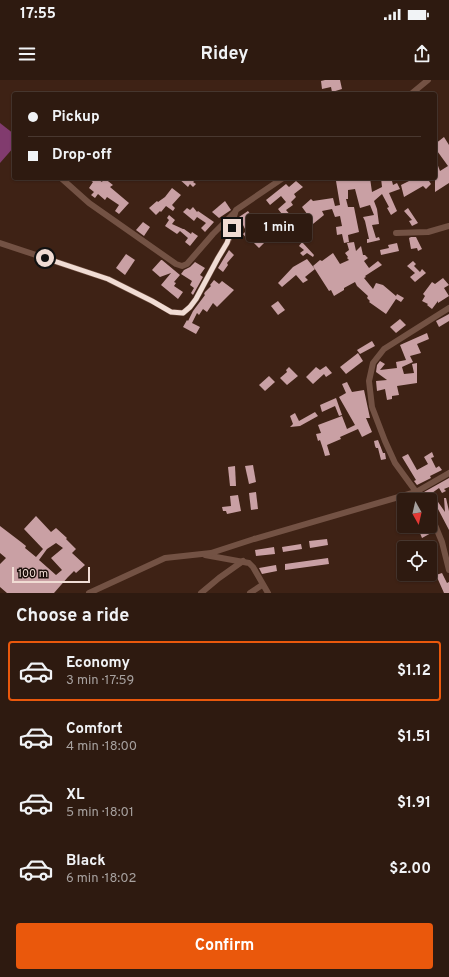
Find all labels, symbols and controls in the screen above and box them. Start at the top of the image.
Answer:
text: 17:55 [20,5,56,24]
icon: menu [16,43,38,65]
text: Ridey [201,43,248,66]
icon: share [411,43,433,65]
text: Pickup [52,108,100,127]
text: Drop-off [52,146,112,165]
callout: 1 min [246,214,312,242]
route end [223,219,241,237]
text: 1 min [263,220,295,236]
route start [36,249,54,267]
north arrow [397,493,437,533]
map controls [397,493,437,581]
button: locate [397,541,437,581]
scale bar [12,565,90,584]
text: 100 m [18,567,48,581]
text: Choose a ride [16,605,129,628]
icon: car [18,653,54,689]
text: Economy [66,654,130,673]
text: $1.12 [397,662,431,681]
text: 3 min · 17:59 [66,673,134,689]
icon: car [18,719,54,755]
text: Comfort [66,720,123,739]
text: $1.51 [397,728,431,747]
text: 4 min · 18:00 [66,739,137,755]
icon: car [18,785,54,821]
text: XL [66,786,84,805]
text: $1.91 [397,794,431,813]
text: 5 min · 18:01 [66,805,134,821]
icon: car [18,851,54,887]
text: Black [66,852,106,871]
text: $2.00 [389,860,431,879]
text: 6 min · 18:02 [66,871,137,887]
button: Confirm [16,923,433,969]

